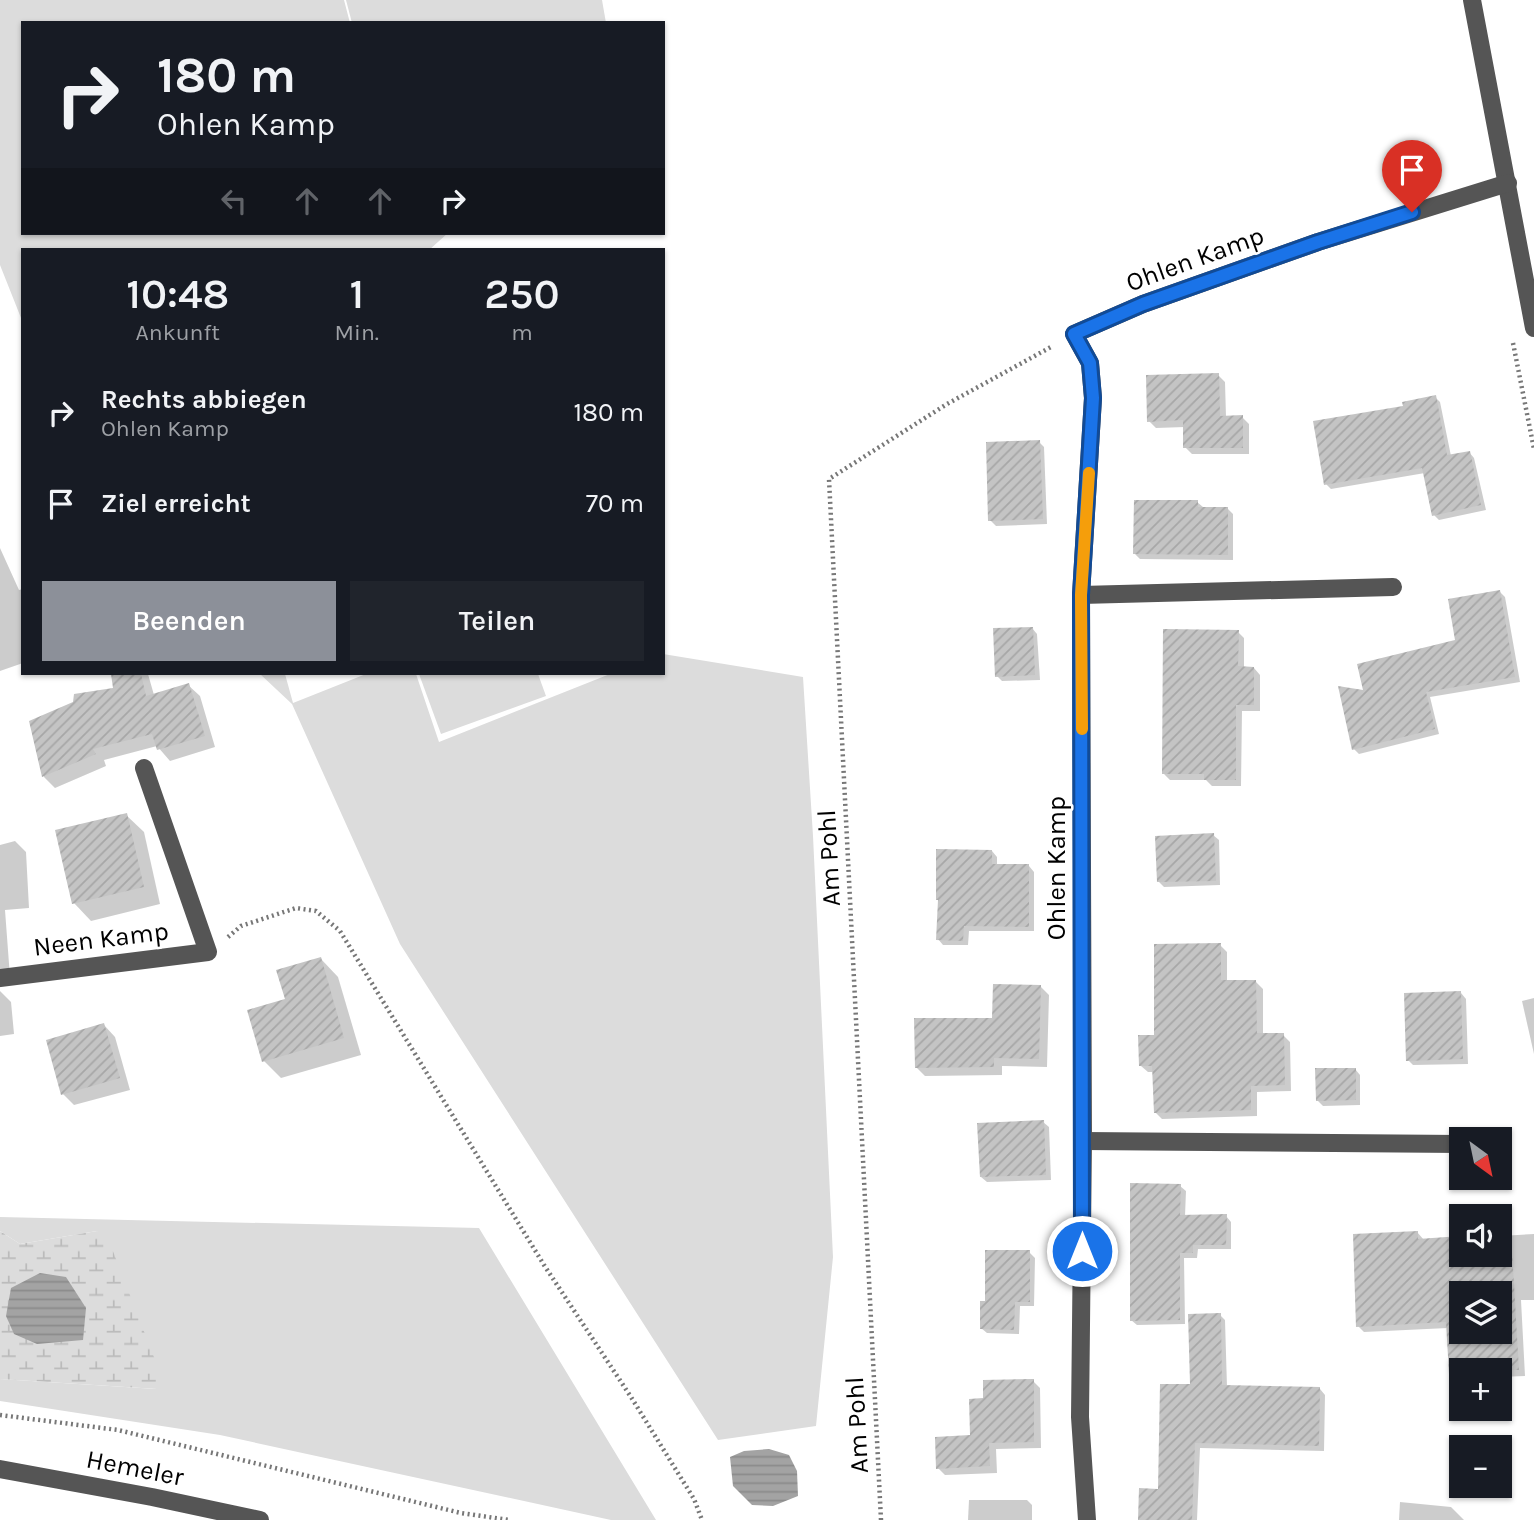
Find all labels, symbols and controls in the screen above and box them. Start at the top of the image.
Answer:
text: 180 m [157,47,296,104]
icon: right [42,49,133,140]
text: Ohlen Kamp [157,106,335,143]
pin [1382,140,1442,212]
icon: arrive [1393,151,1431,189]
icon: left [215,182,253,220]
icon: ahead [288,182,326,220]
icon: ahead [361,182,399,220]
icon: right [434,182,472,220]
street label: Ohlen Kamp [1122,220,1268,298]
text: 10:48 [126,269,229,319]
text: 1 [349,269,364,319]
text: 250 [484,269,560,319]
text: Ankunft [136,319,220,346]
text: Min. [335,319,379,346]
text: m [511,319,533,346]
text: Rechts abbiegen [101,384,307,415]
icon: right [42,394,80,432]
text: 180 m [574,397,644,428]
text: Ohlen Kamp [101,415,229,442]
icon: arrive [42,485,80,523]
text: Ziel erreicht [101,488,251,519]
text: 70 m [586,488,644,519]
button: Beenden [42,581,336,661]
button: Teilen [350,581,644,661]
street label: Ohlen Kamp [1041,796,1072,940]
street label: Am Pohl [811,809,847,907]
street label: Neen Kamp [32,915,170,963]
north arrow [1449,1127,1512,1190]
map controls [1449,1127,1512,1498]
button: sound [1449,1204,1512,1267]
position arrow [1045,1214,1119,1288]
button: layers [1449,1281,1512,1344]
button: + [1449,1358,1512,1421]
street label: Am Pohl [839,1376,875,1474]
button: − [1449,1435,1512,1498]
street label: Hemeler [84,1443,187,1493]

